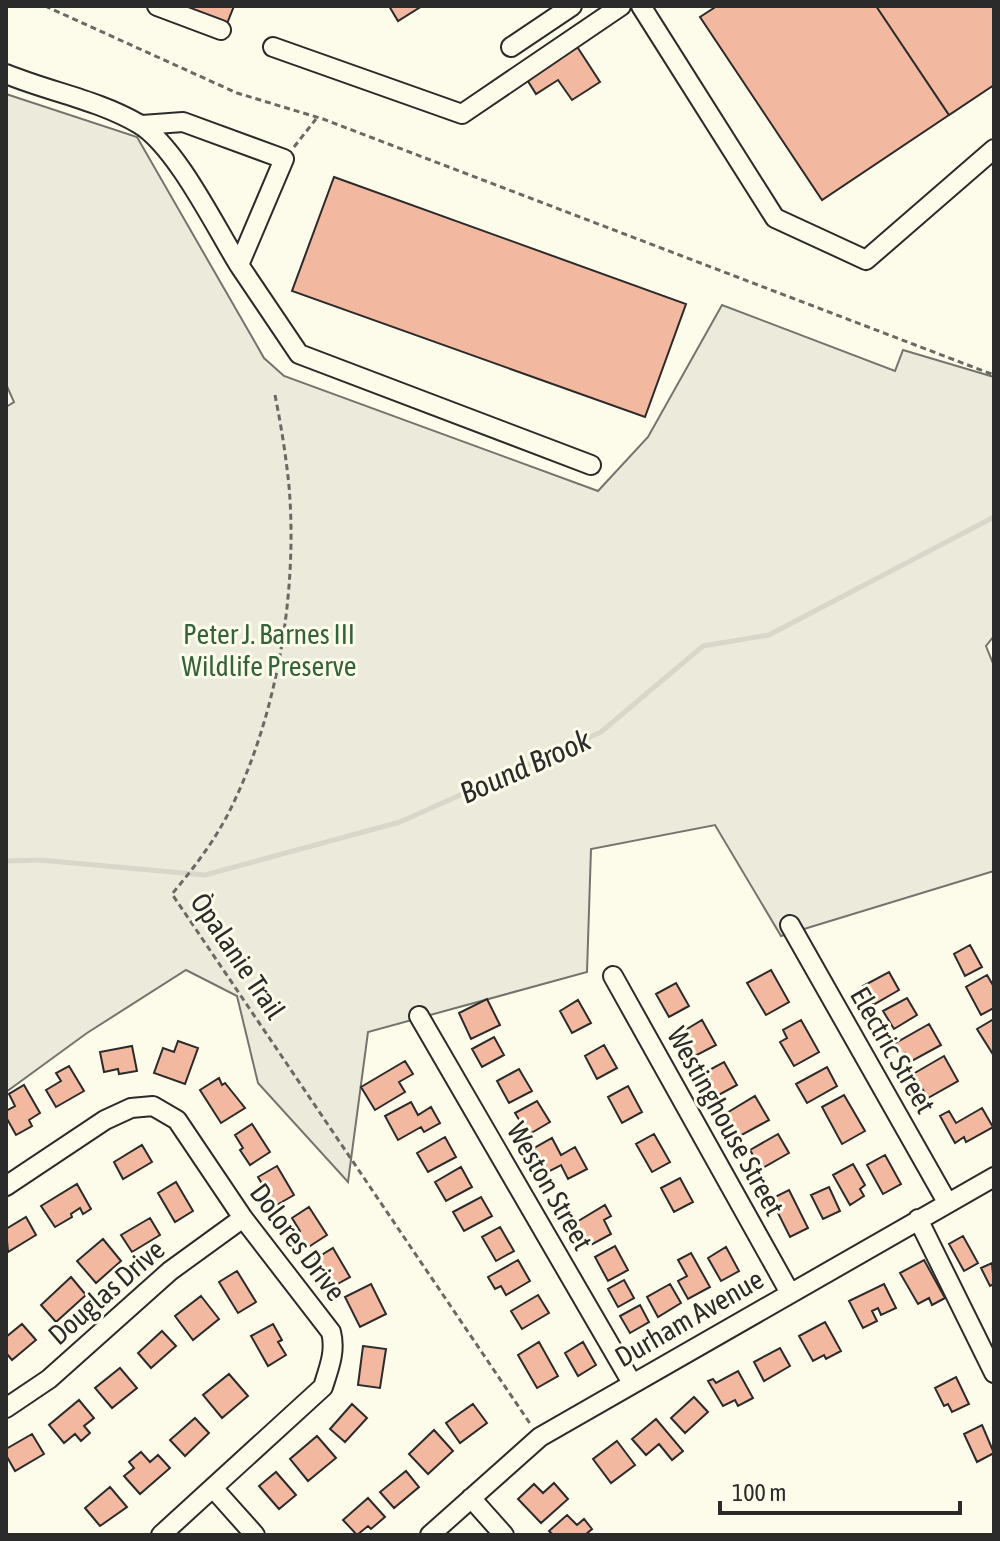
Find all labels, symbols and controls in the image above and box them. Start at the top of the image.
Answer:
park label: Peter J. Barnes III Wildlife Preserve [182,618,356,682]
water label: Bound Brook [454,722,596,810]
street label: Òpalanie Trail [184,887,292,1025]
street label: Electric Street [844,981,942,1119]
street label: Westinghouse Street [661,1021,791,1221]
street label: Weston Street [501,1117,599,1255]
street label: Dolores Drive [244,1177,352,1307]
street label: Douglas Drive [42,1233,170,1351]
street label: Durham Avenue [609,1263,769,1373]
scale bar [720,1465,960,1515]
text: 100 m [732,1479,786,1506]

